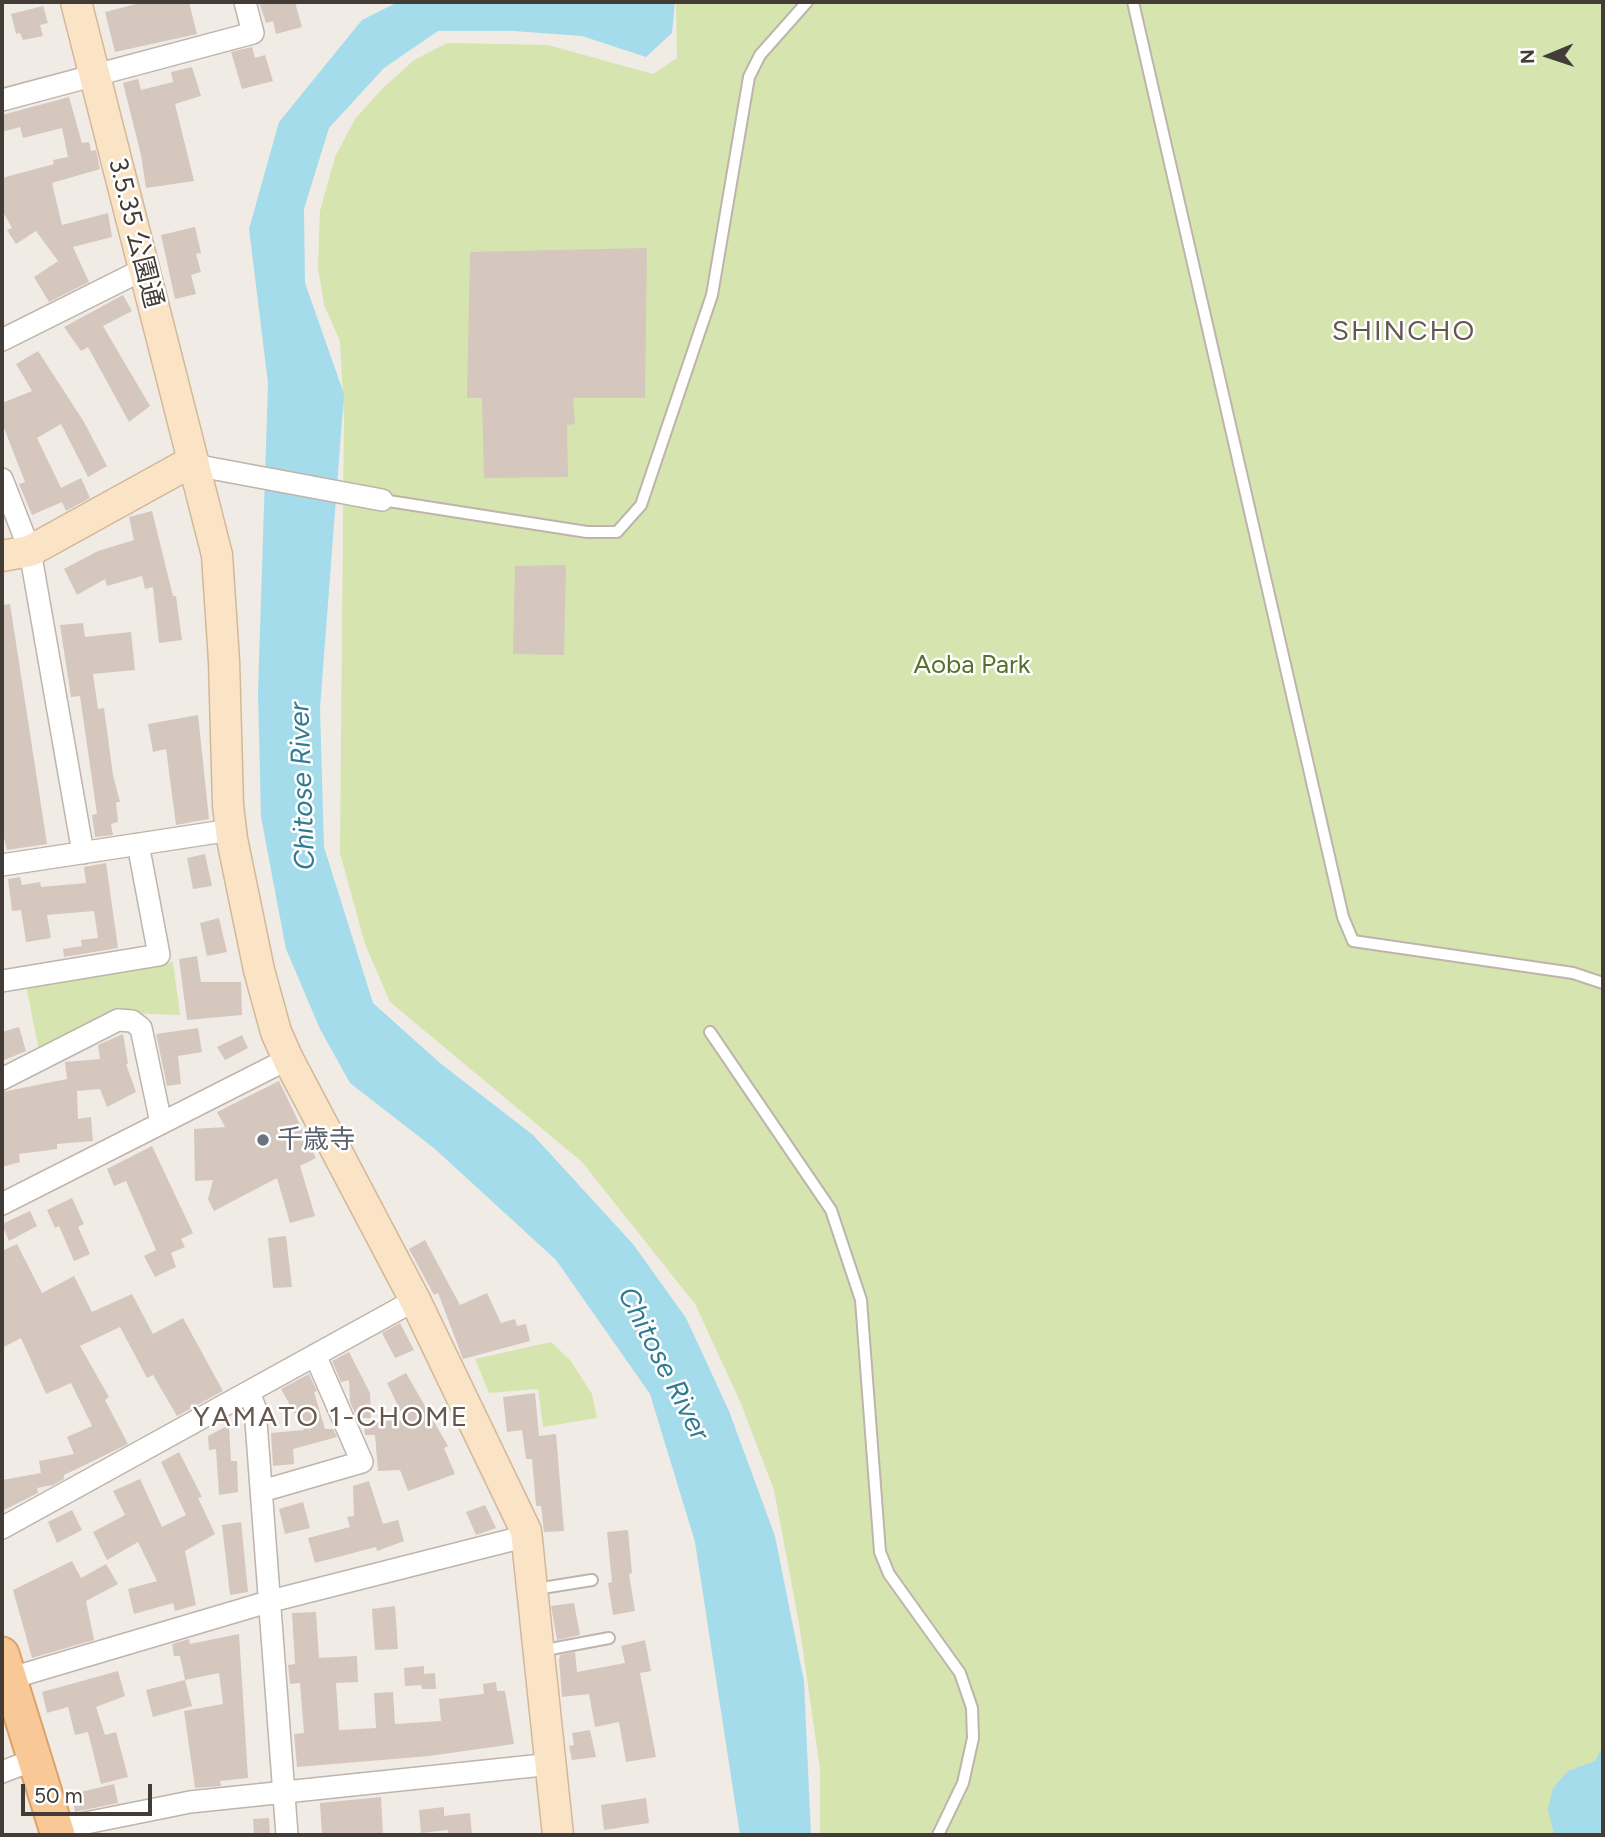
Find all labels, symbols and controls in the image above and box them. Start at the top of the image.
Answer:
north arrow [1514,21,1584,91]
text: N [1516,49,1539,64]
street label: 3.5.35 公園通 [101,155,169,311]
district label: SHINCHO [1333,315,1475,349]
park label: Aoba Park [914,649,1030,681]
water label: Chitose River [283,701,323,871]
place label: 千歳寺 [277,1124,355,1156]
marker: 千歳寺 [255,1132,271,1148]
water label: Chitose River [610,1282,716,1446]
district label: YAMATO 1-CHOME [194,1401,468,1435]
scale bar [24,1770,156,1814]
text: 50 m [34,1783,83,1808]

